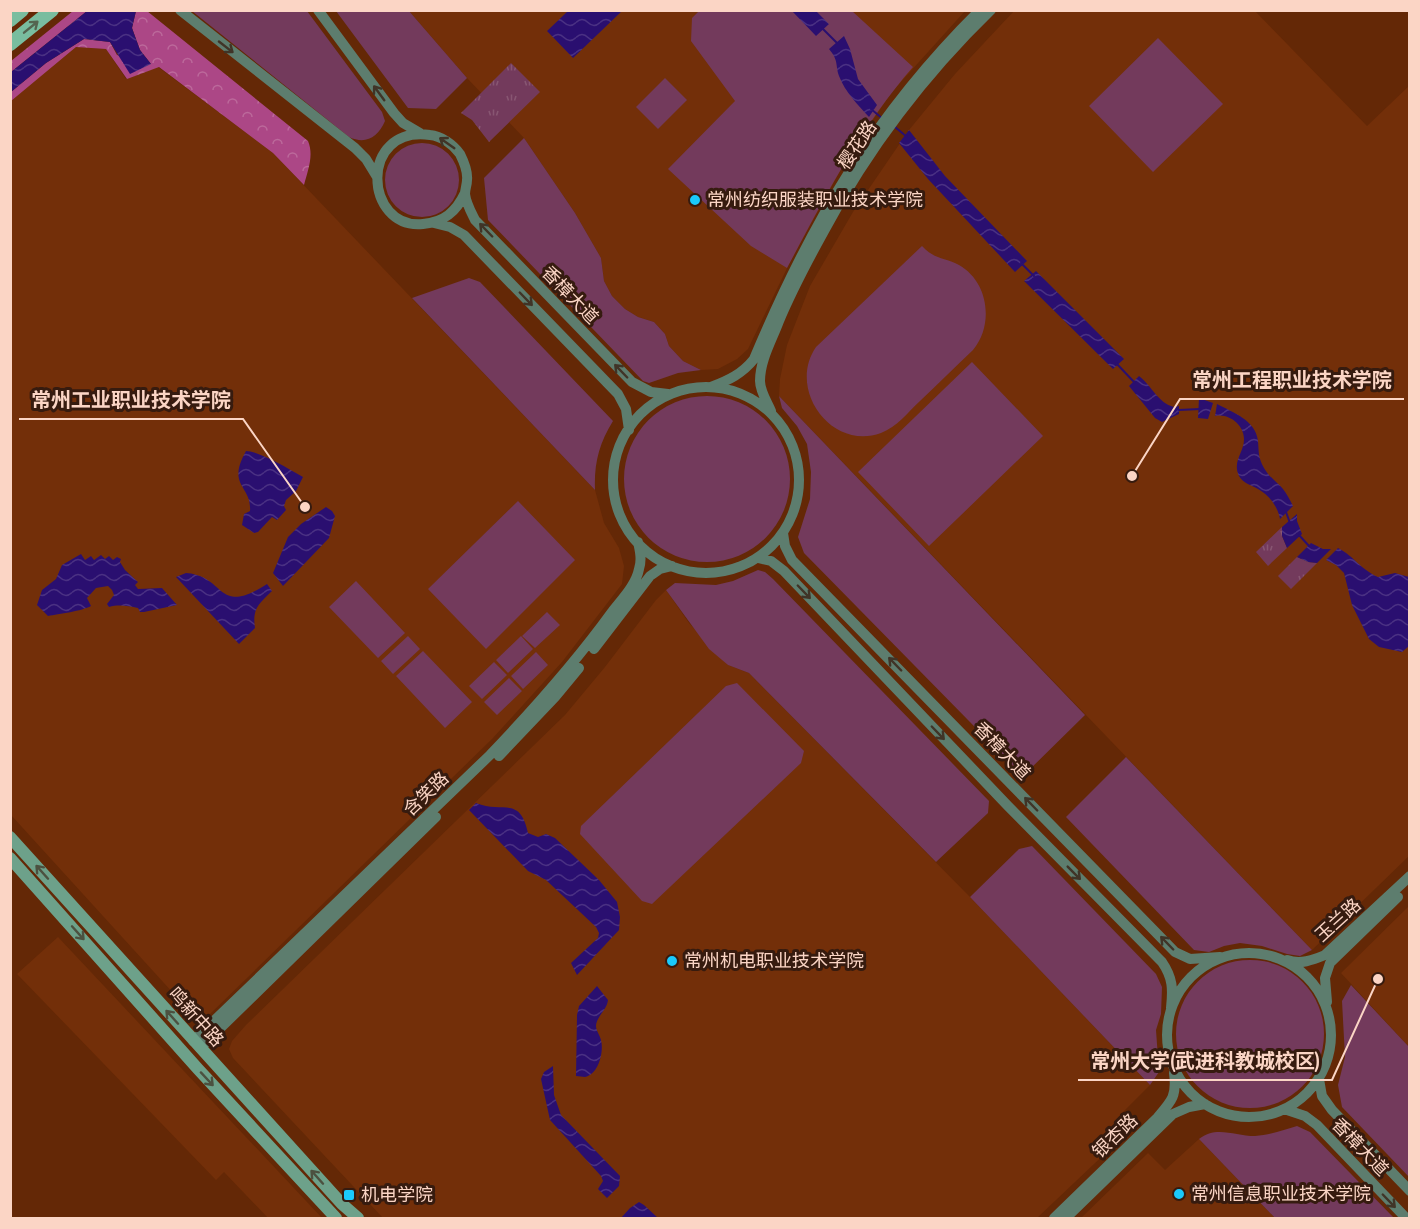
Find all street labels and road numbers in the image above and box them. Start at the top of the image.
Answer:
street label: 樱花路 [833,116,880,173]
street label: 香樟大道 [538,261,603,328]
street label: 香樟大道 [970,717,1035,784]
street label: 含笑路 [399,767,452,820]
street label: 玉兰路 [1311,894,1365,945]
street label: 鸣新中路 [164,983,228,1050]
street label: 银杏路 [1088,1109,1141,1162]
street label: 香樟大道 [1328,1113,1393,1180]

